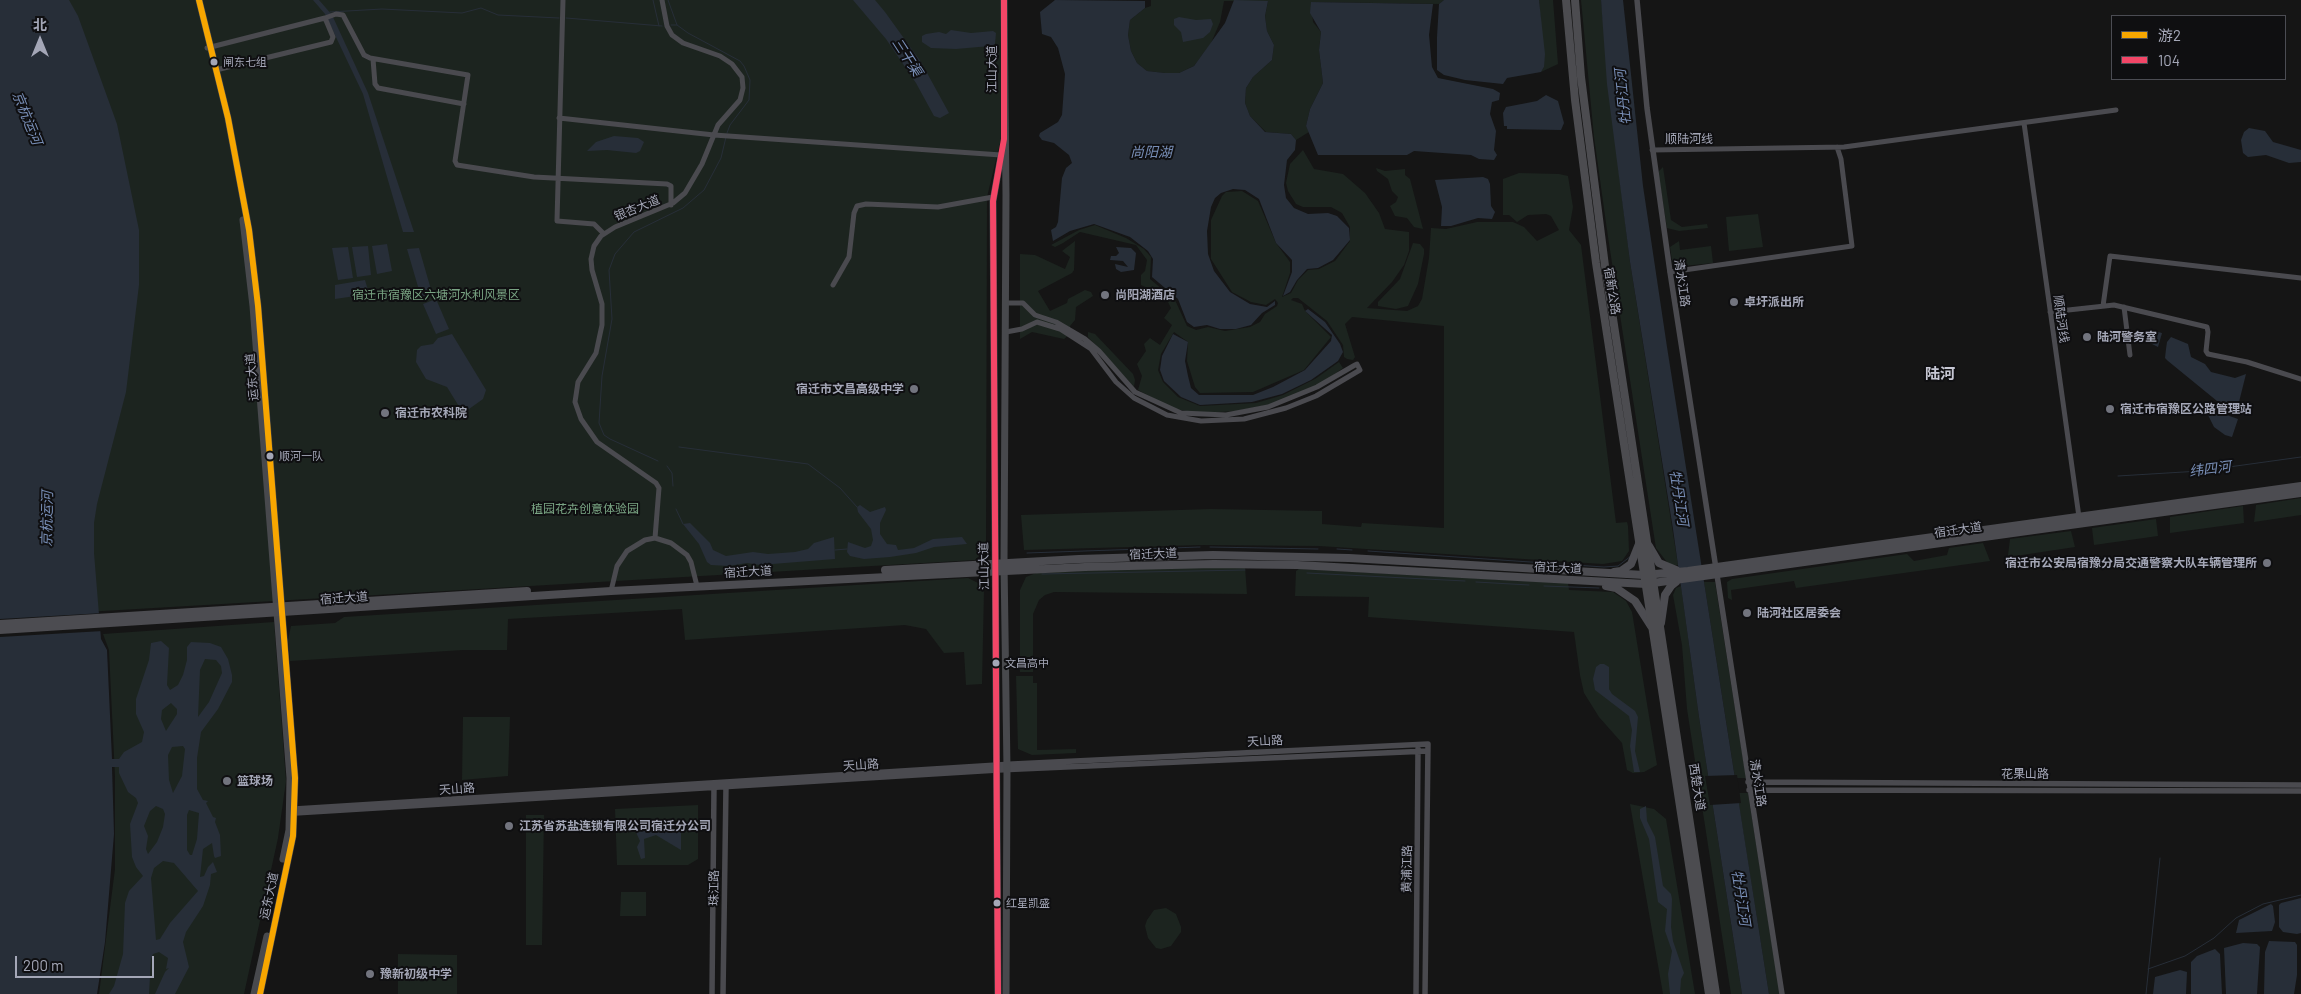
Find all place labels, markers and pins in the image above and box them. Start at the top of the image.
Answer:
place label: 闸东七组 [223,55,267,69]
marker: 闸东七组 [209,57,219,67]
place label: 尚阳湖酒店 [1115,288,1175,302]
marker: 尚阳湖酒店 [1099,289,1111,301]
place label: 卓圩派出所 [1744,295,1804,309]
marker: 卓圩派出所 [1728,296,1740,308]
place label: 陆河警务室 [2097,330,2157,344]
marker: 陆河警务室 [2081,331,2093,343]
place label: 宿迁市文昌高级中学 [796,382,904,396]
marker: 宿迁市文昌高级中学 [908,383,920,395]
place label: 宿迁市宿豫区公路管理站 [2120,402,2252,416]
marker: 宿迁市宿豫区公路管理站 [2104,403,2116,415]
place label: 宿迁市农科院 [395,406,467,420]
marker: 宿迁市农科院 [379,407,391,419]
place label: 顺河一队 [279,449,323,463]
marker: 顺河一队 [265,451,275,461]
place label: 宿迁市公安局宿豫分局交通警察大队车辆管理所 [2005,556,2257,570]
marker: 宿迁市公安局宿豫分局交通警察大队车辆管理所 [2261,557,2273,569]
place label: 陆河社区居委会 [1757,606,1841,620]
marker: 陆河社区居委会 [1741,607,1753,619]
place label: 文昌高中 [1005,656,1049,670]
marker: 文昌高中 [991,658,1001,668]
place label: 篮球场 [237,774,273,788]
marker: 篮球场 [221,775,233,787]
place label: 江苏省苏盐连锁有限公司宿迁分公司 [519,819,711,833]
marker: 江苏省苏盐连锁有限公司宿迁分公司 [503,820,515,832]
place label: 红星凯盛 [1006,896,1050,910]
marker: 红星凯盛 [992,898,1002,908]
place label: 豫新初级中学 [380,967,452,981]
marker: 豫新初级中学 [364,968,376,980]

